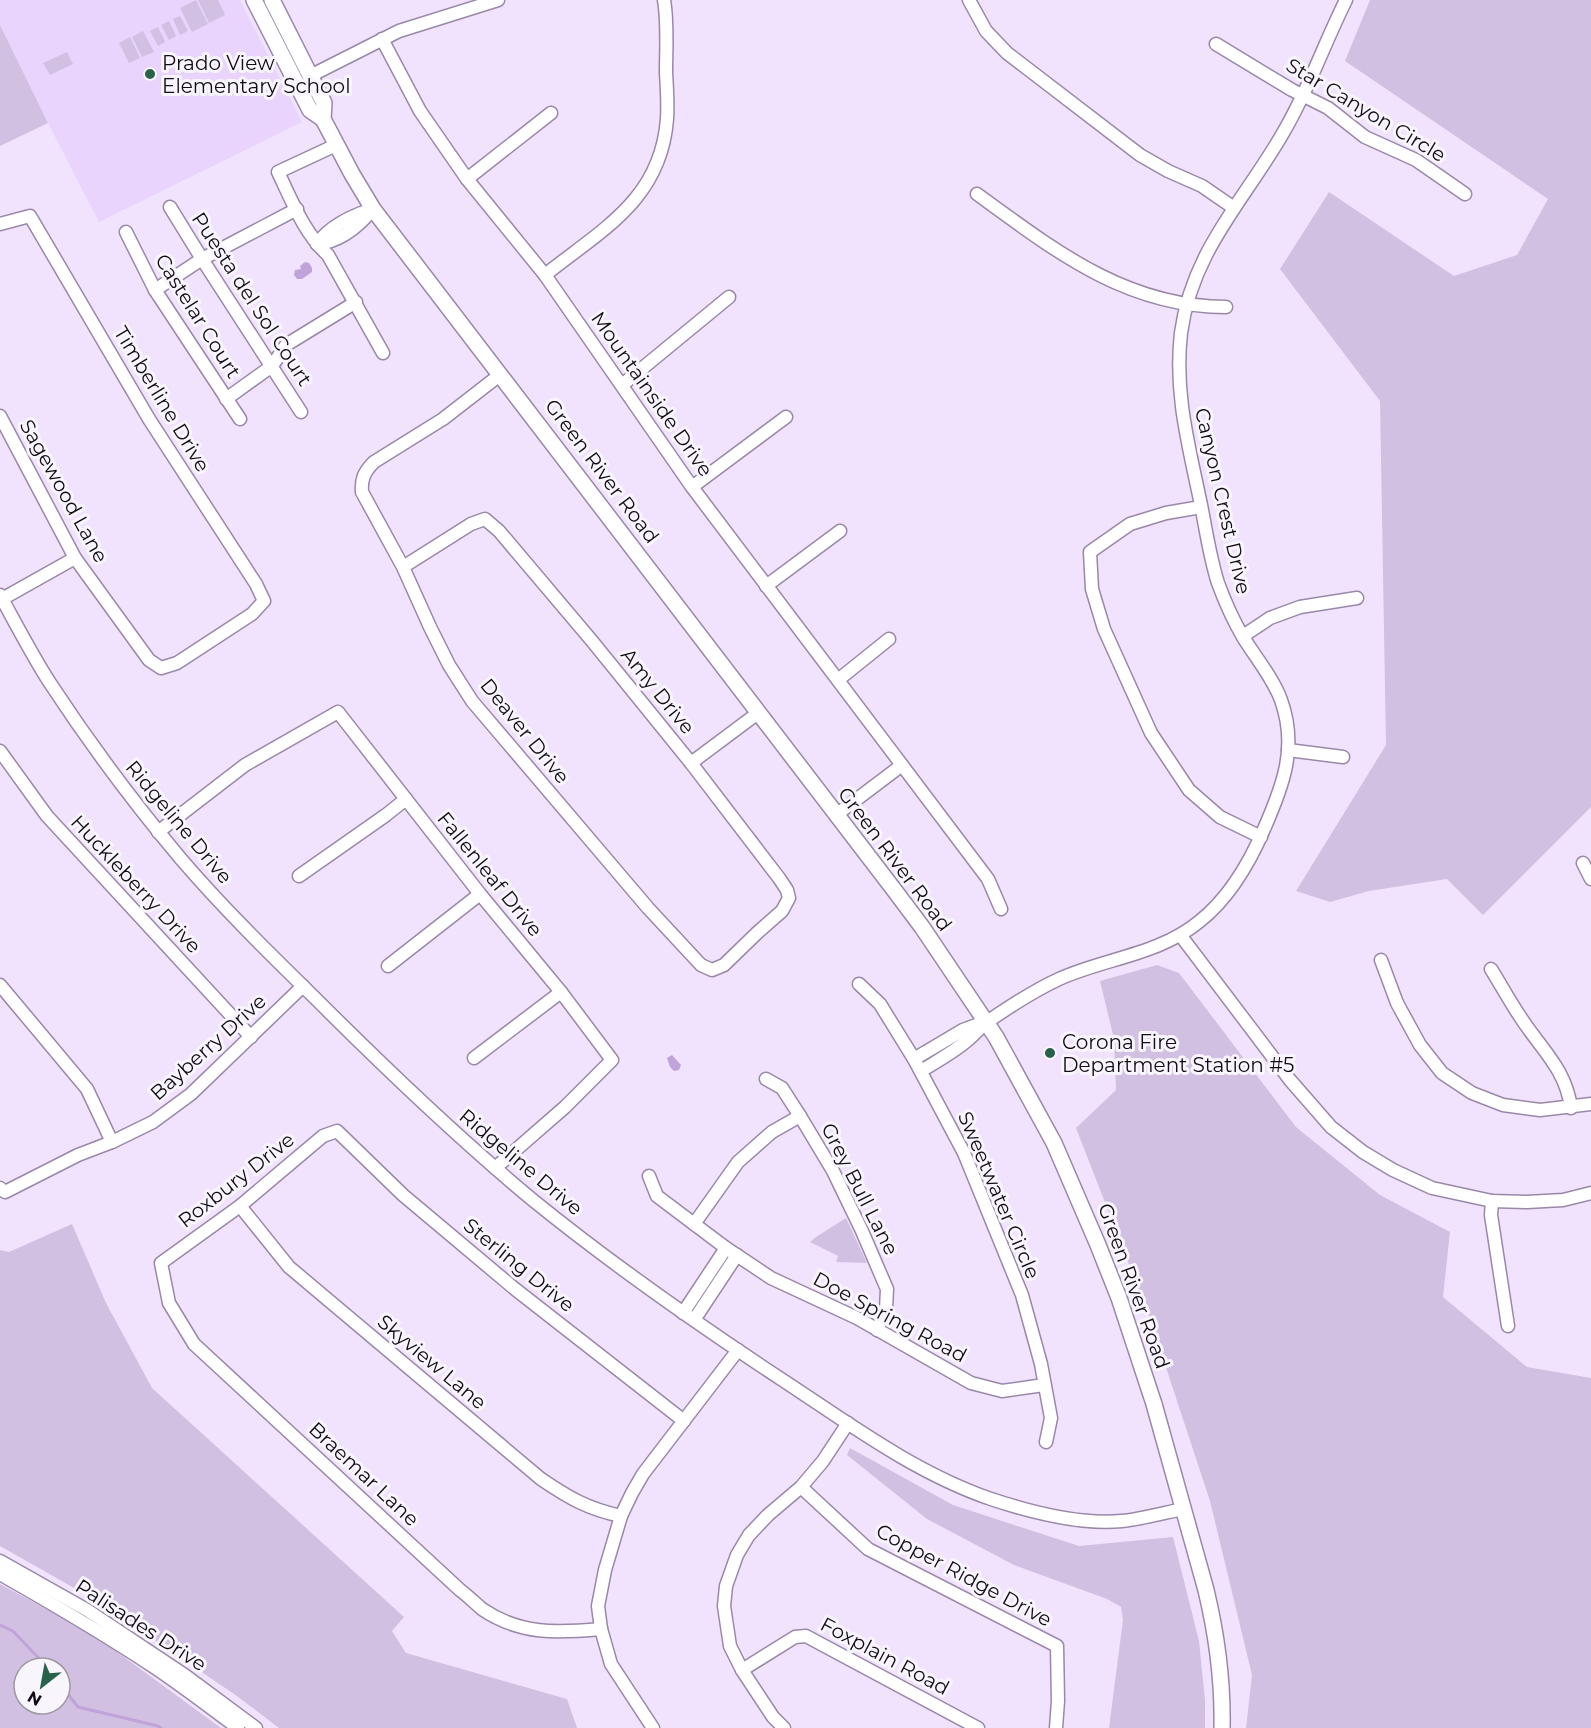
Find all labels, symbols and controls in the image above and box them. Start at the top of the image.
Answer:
place label: Prado View Elementary School [162,51,351,98]
street label: Star Canyon Circle [1282,53,1450,167]
marker: Prado View Elementary School [143,67,157,81]
street label: Puesta del Sol Court [187,208,317,390]
street label: Castelar Court [150,249,246,383]
street label: Mountainside Drive [586,307,718,481]
street label: Timberline Drive [109,322,215,476]
street label: Green River Road [540,394,664,548]
street label: Canyon Crest Drive [1190,406,1256,596]
street label: Sagewood Lane [15,415,113,567]
street label: Amy Drive [616,643,700,739]
street label: Deaver Drive [475,674,575,788]
street label: Ridgeline Drive [121,756,237,888]
street label: Green River Road [833,782,957,936]
street label: Fallenleaf Drive [432,807,548,941]
street label: Huckleberry Drive [66,810,206,958]
street label: Bayberry Drive [145,989,271,1105]
place label: Corona Fire Department Station #5 [1062,1030,1294,1077]
marker: Corona Fire Department Station #5 [1043,1046,1057,1060]
street label: Ridgeline Drive [455,1104,587,1220]
street label: Sweetwater Circle [953,1108,1045,1282]
street label: Grey Bull Lane [816,1119,904,1259]
street label: Roxbury Drive [173,1127,299,1233]
street label: Green River Road [1093,1200,1175,1372]
street label: Sterling Drive [459,1213,579,1317]
street label: Doe Spring Road [809,1266,971,1368]
street label: Skyview Lane [373,1310,491,1414]
street label: Braemar Lane [304,1417,424,1531]
street label: Copper Ridge Drive [872,1519,1056,1631]
street label: Palisades Drive [71,1574,211,1676]
street label: Foxplain Road [817,1612,953,1700]
north arrow [12,1656,72,1716]
text: N [24,1687,45,1710]

